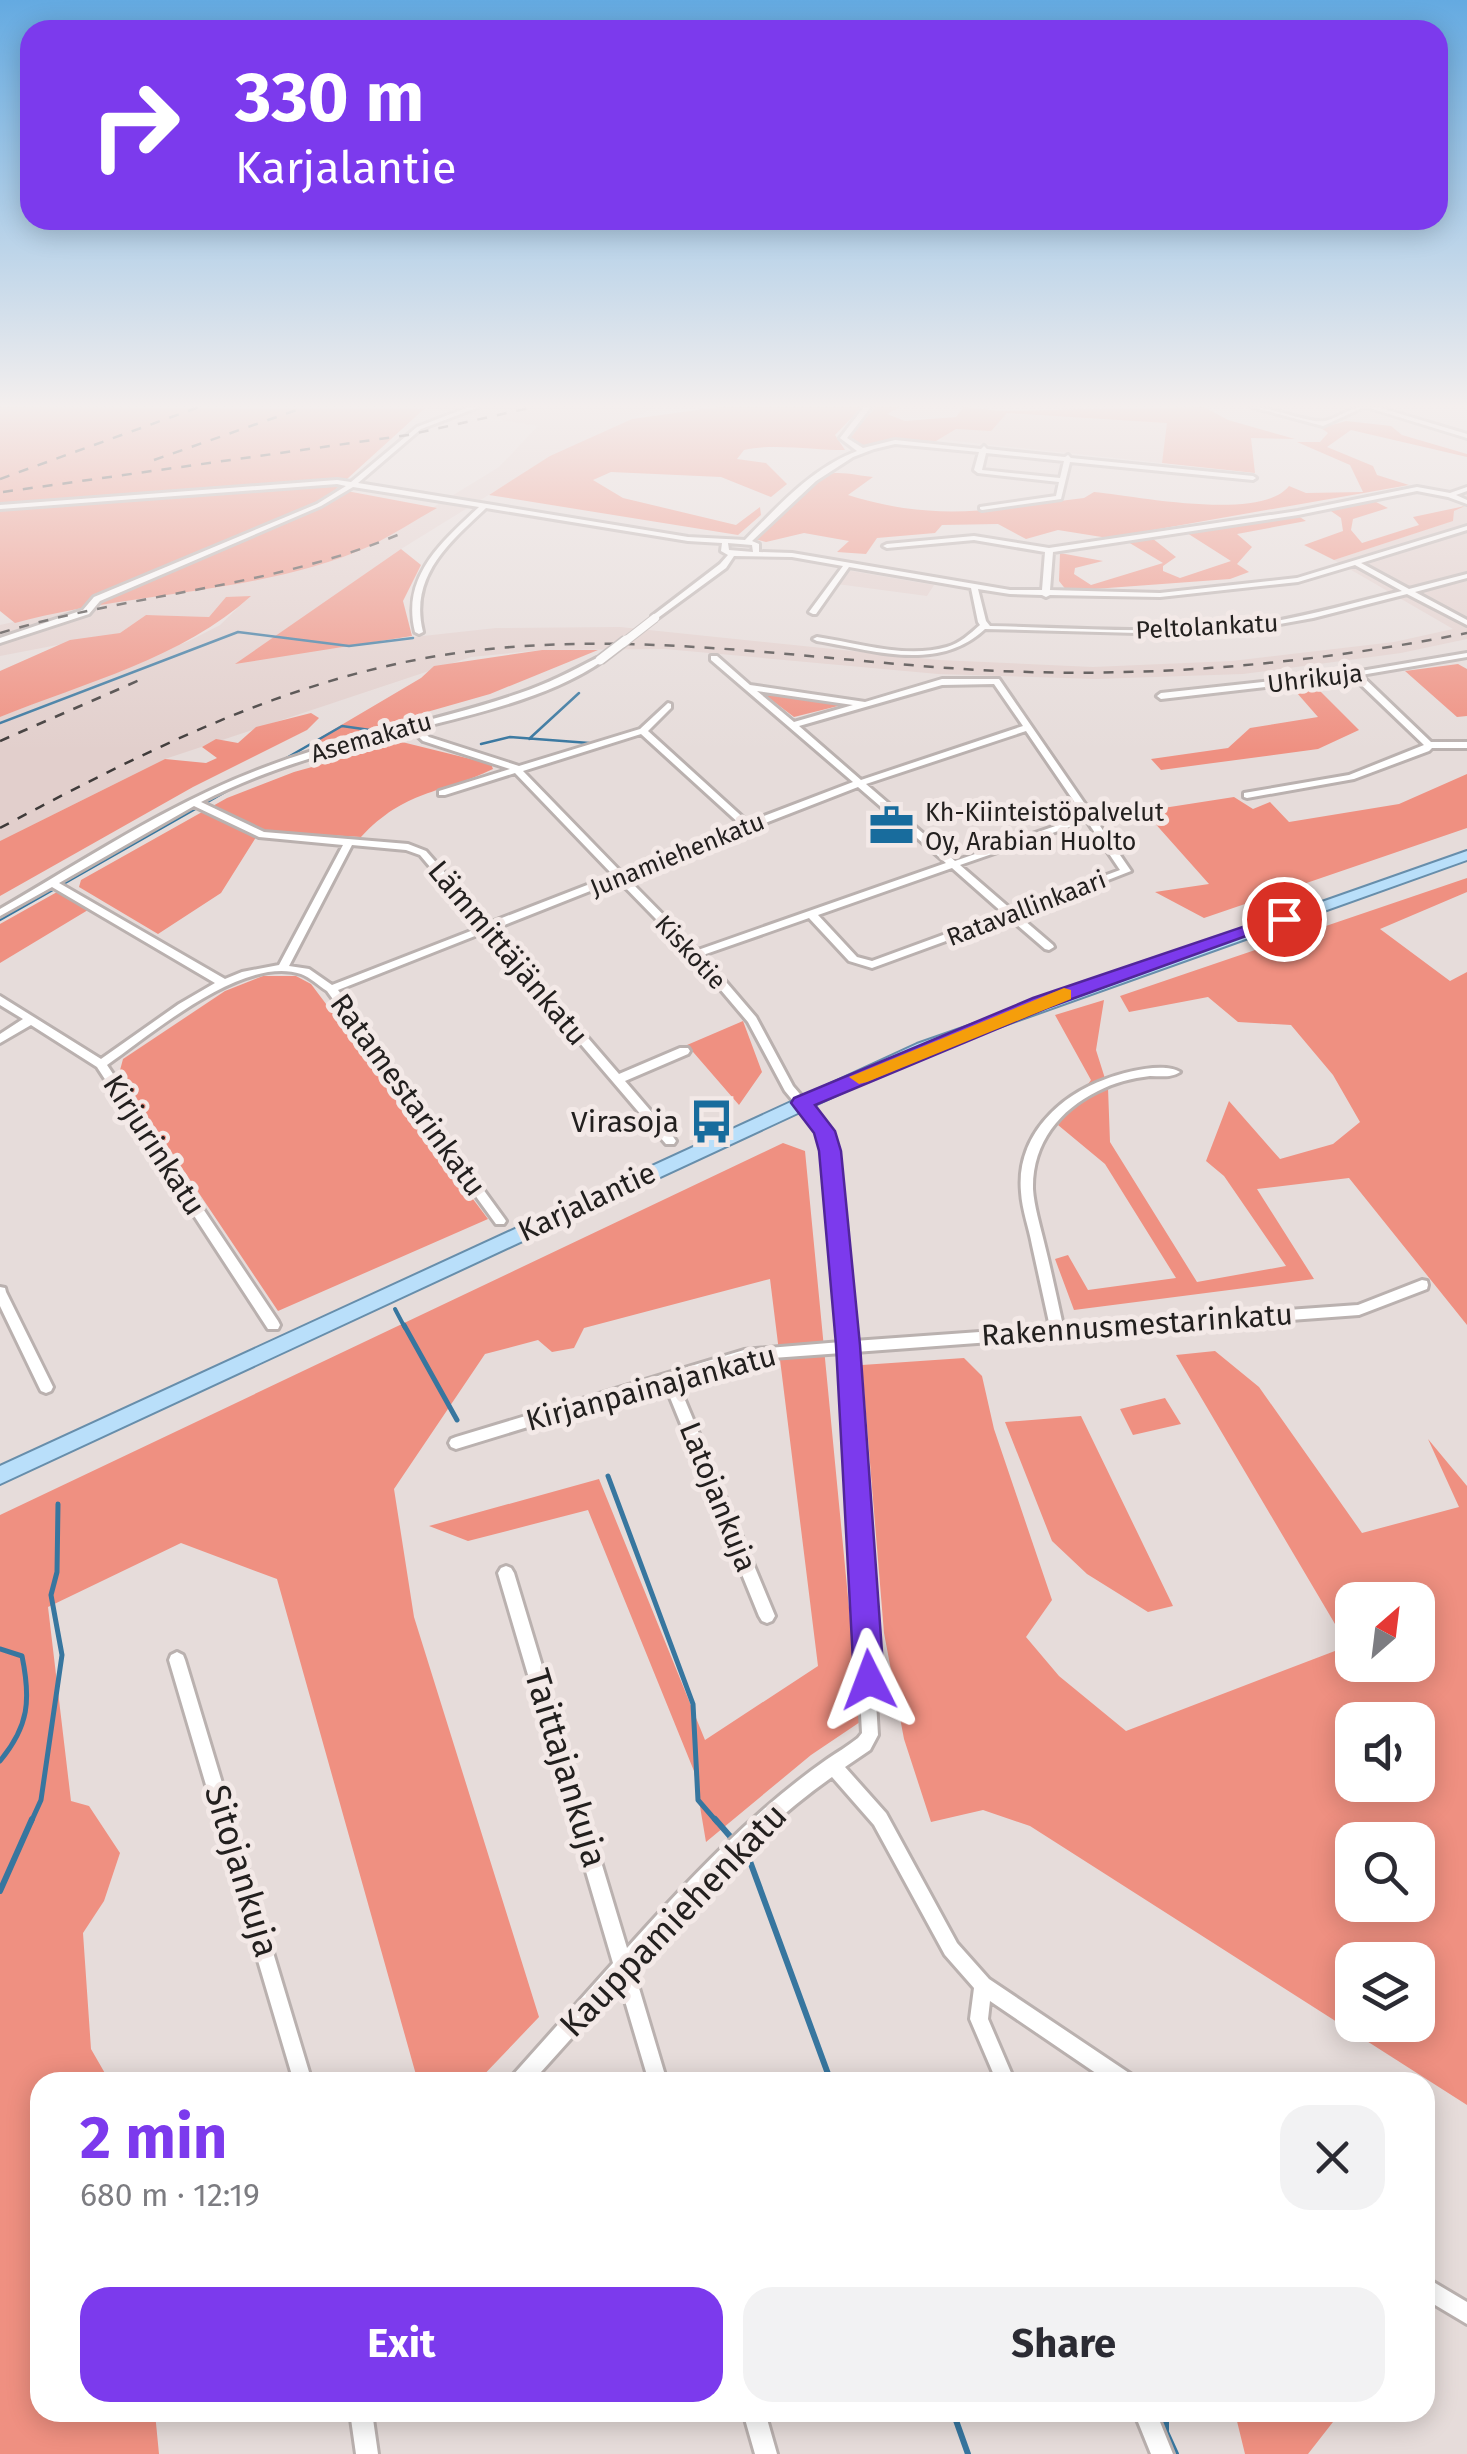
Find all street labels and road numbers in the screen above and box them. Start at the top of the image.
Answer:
street label: Peltolankatu [1135,608,1279,646]
street label: Uhrikuja [1266,658,1364,700]
street label: Asemakatu [307,706,435,770]
street label: Junamiehenkatu [586,806,769,903]
street label: Lämmittäjänkatu [420,853,596,1053]
street label: Ratavallinkaari [942,865,1110,953]
street label: Kiskotie [648,909,732,996]
street label: Ratamestarinkatu [323,987,493,1203]
street label: Kirjurinkatu [95,1068,213,1222]
street label: Karjalantie [512,1154,662,1250]
street label: Rakennusmestarinkatu [980,1296,1294,1354]
street label: Kirjanpainajankatu [522,1337,780,1439]
street label: Latojankuja [672,1417,764,1577]
street label: Taittajankuja [516,1664,616,1872]
street label: Sitojankuja [196,1780,288,1962]
street label: Kauppamiehenkatu [551,1794,795,2046]

